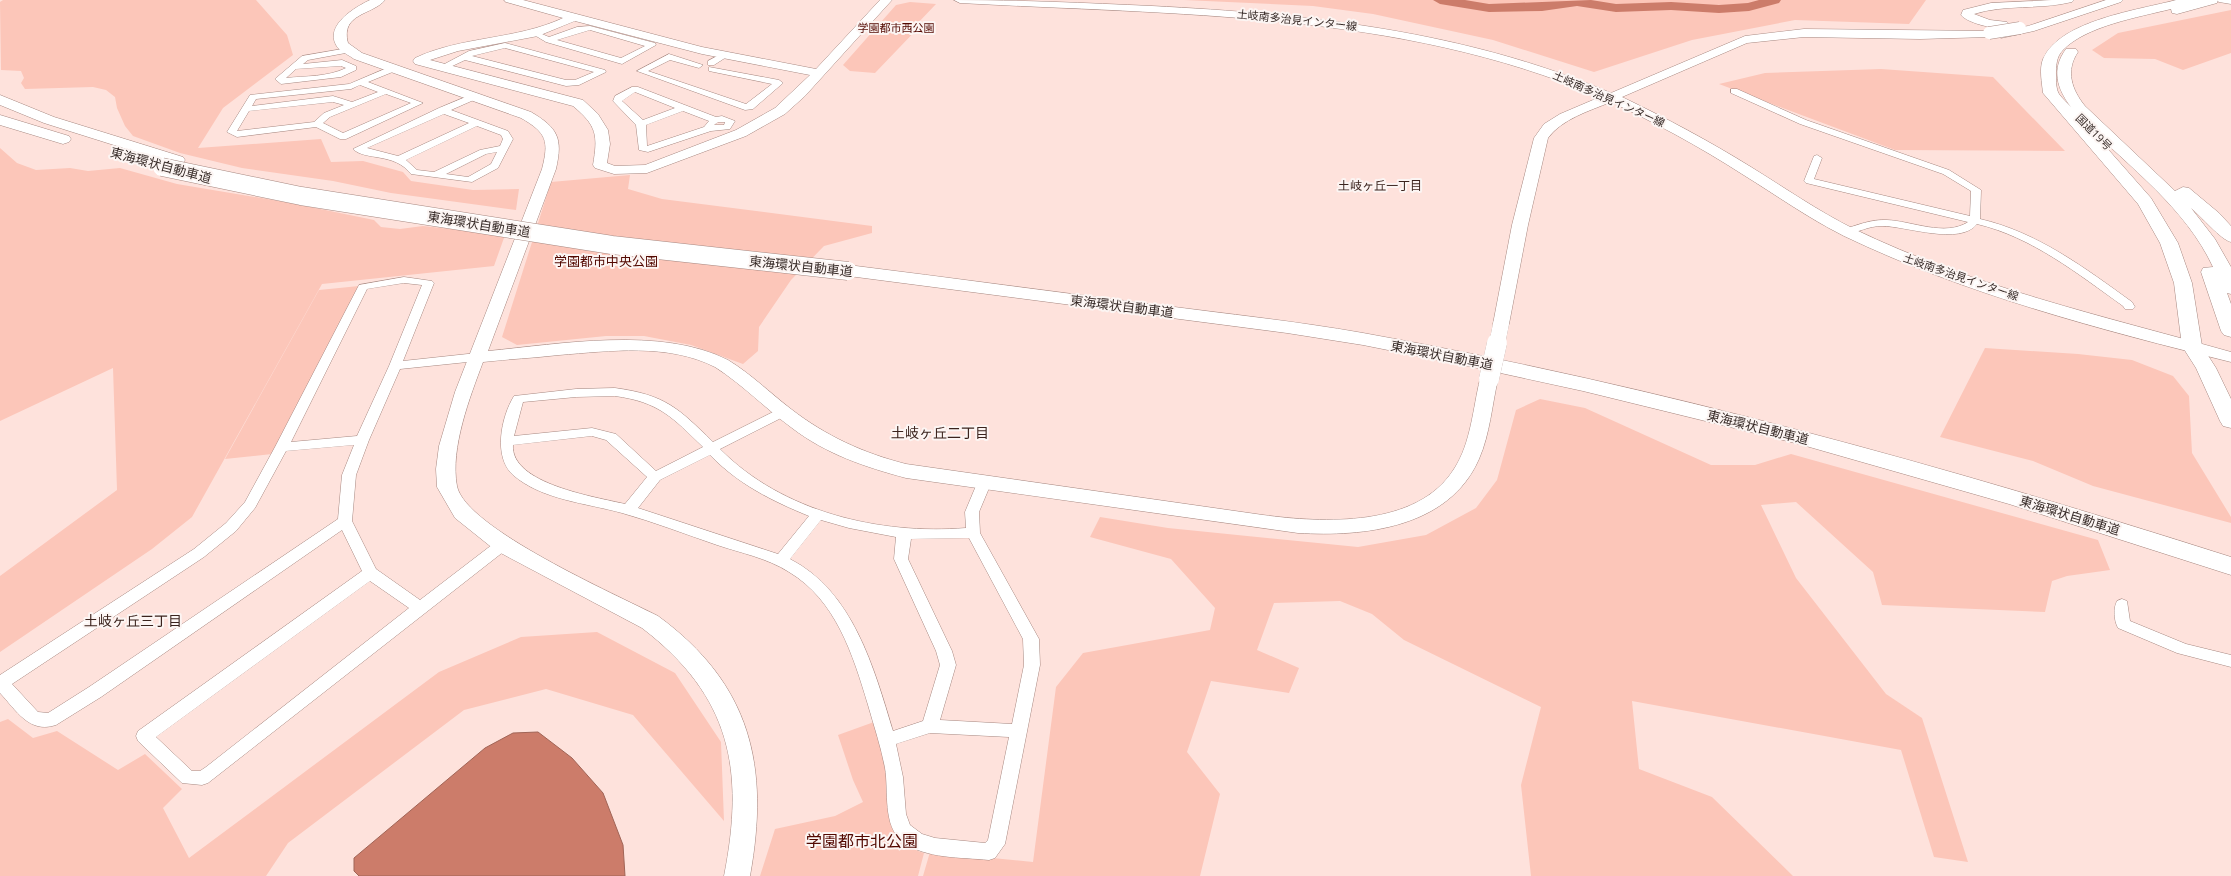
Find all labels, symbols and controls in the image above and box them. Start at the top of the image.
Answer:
street label: 土岐南多治見インター線 [1236,6,1358,33]
park label: 学園都市西公園 [858,20,935,35]
street label: 土岐南多治見インター線 [1551,67,1668,130]
street label: 国道19号 [2073,110,2116,153]
street label: 東海環状自動車道 [108,143,214,187]
district label: 土岐ヶ丘一丁目 [1338,177,1422,194]
street label: 東海環状自動車道 [426,207,532,241]
street label: 土岐南多治見インター線 [1902,250,2021,303]
park label: 学園都市中央公園 [554,252,658,270]
street label: 東海環状自動車道 [748,252,854,280]
street label: 東海環状自動車道 [1069,291,1175,321]
street label: 東海環状自動車道 [1389,336,1495,374]
street label: 東海環状自動車道 [1705,406,1811,448]
district label: 土岐ヶ丘二丁目 [891,423,989,442]
street label: 東海環状自動車道 [2018,491,2122,539]
district label: 土岐ヶ丘三丁目 [84,611,182,630]
park label: 学園都市北公園 [806,830,918,852]

